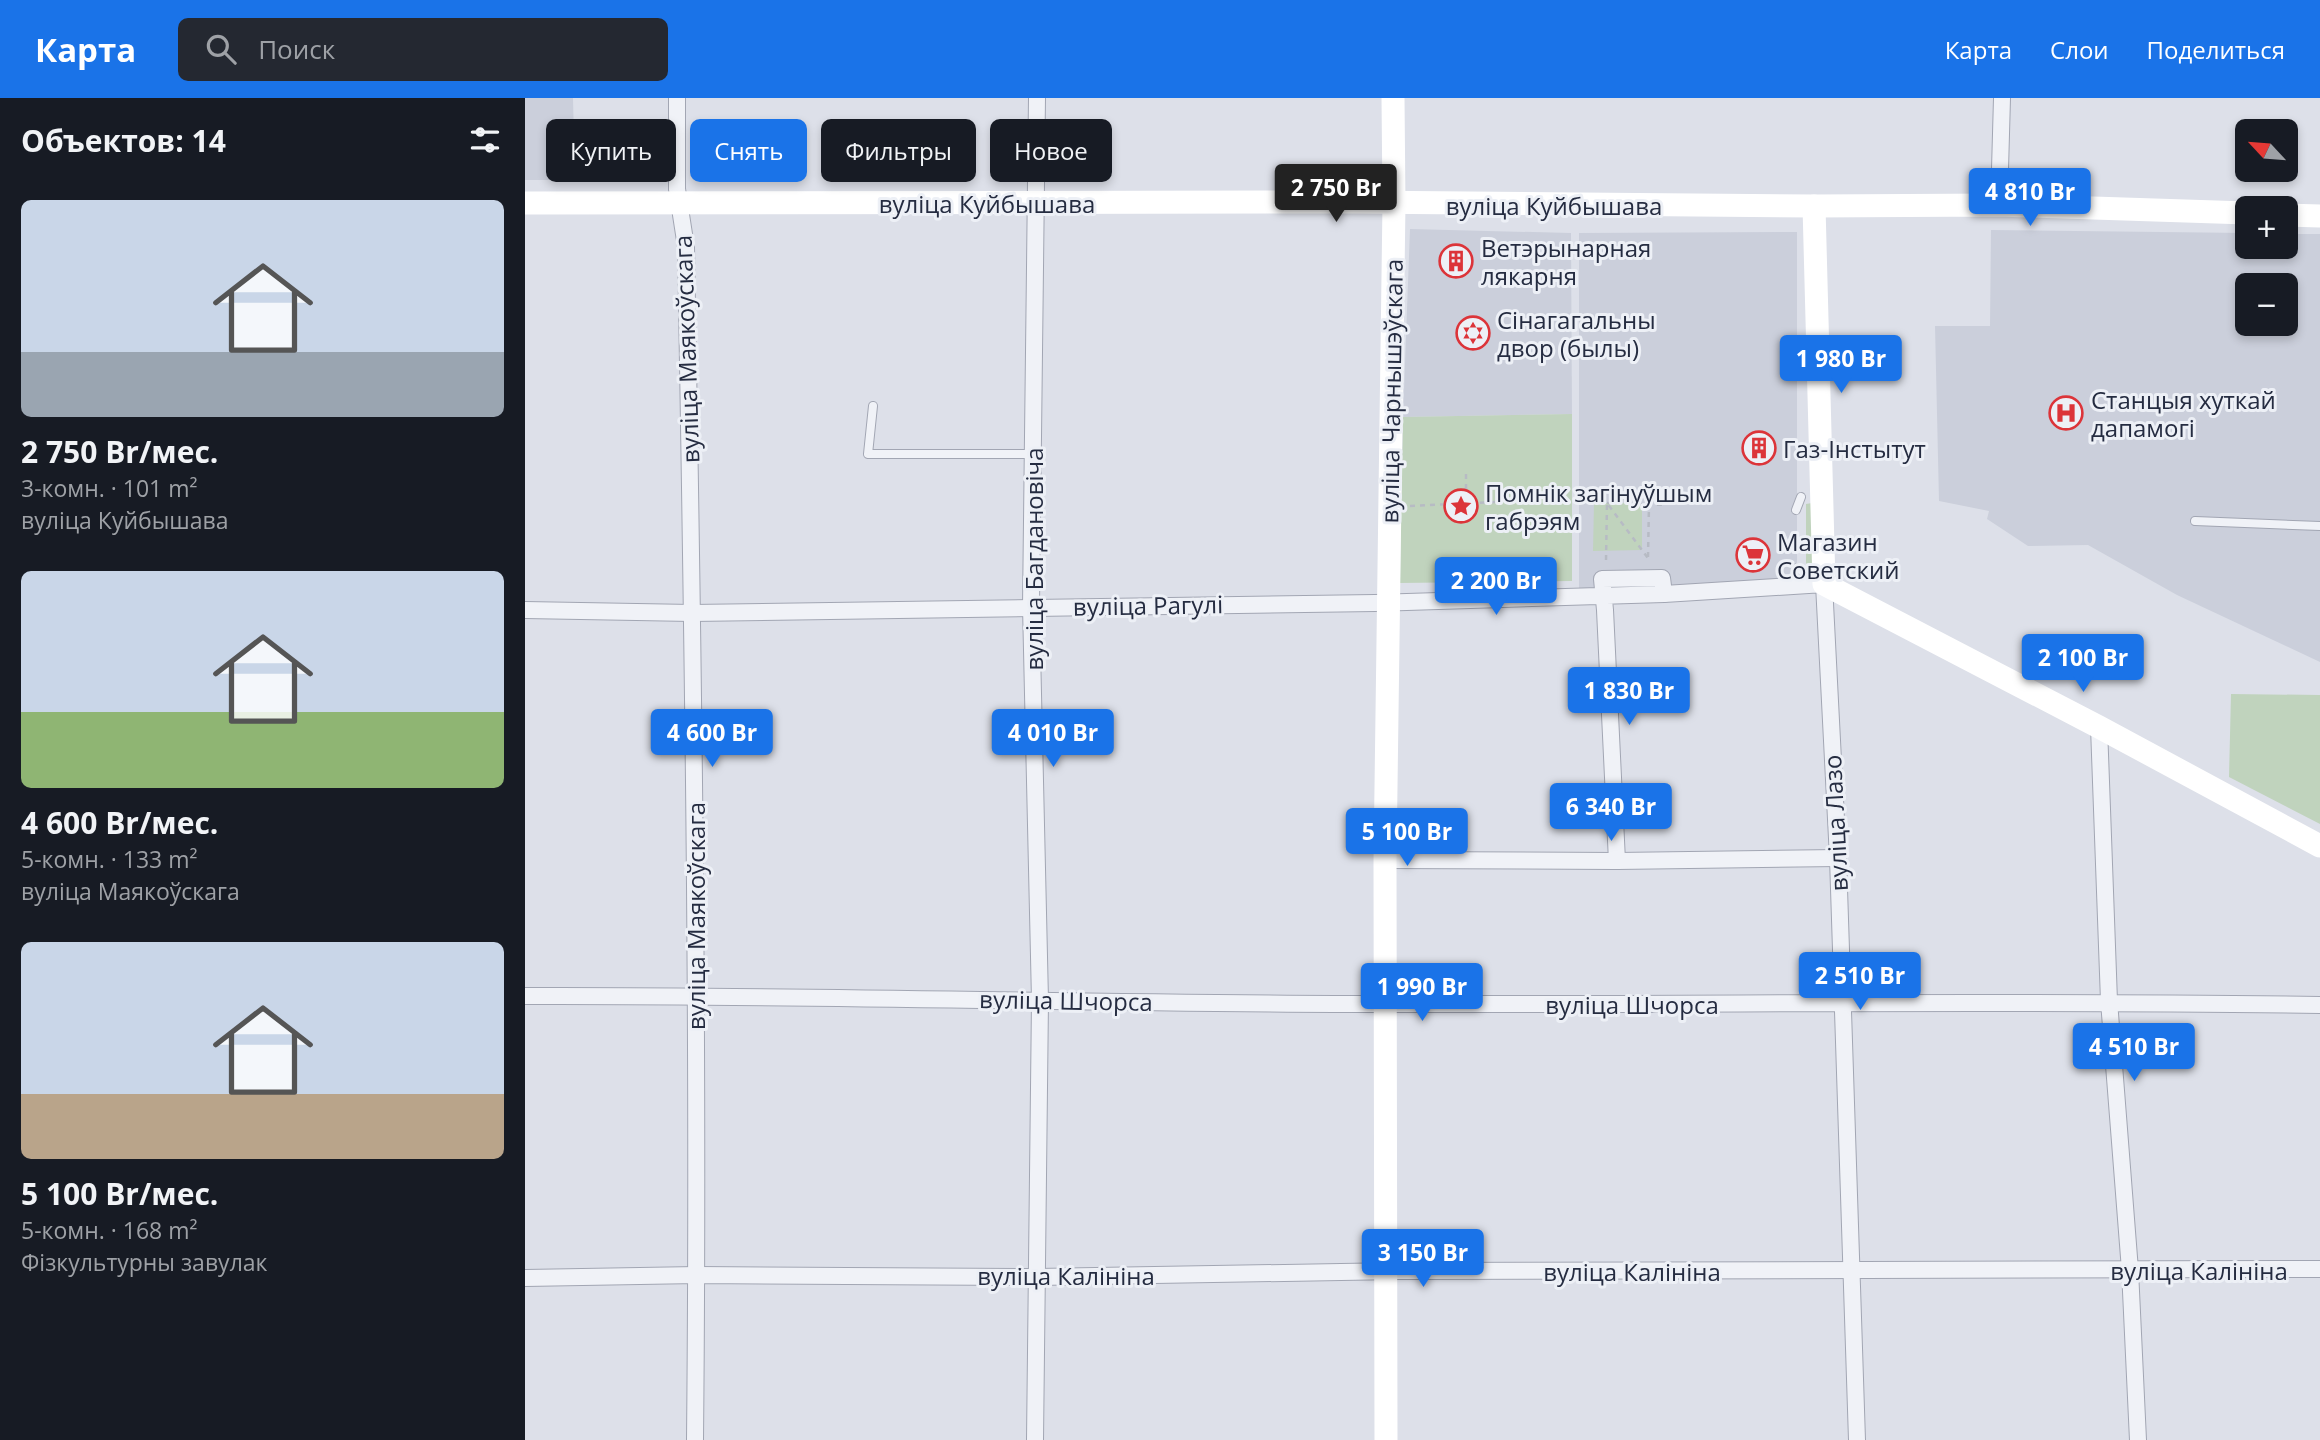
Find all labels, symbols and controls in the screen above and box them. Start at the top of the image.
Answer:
search box [178,18,668,81]
text: Карта [35,27,136,72]
icon: search [202,30,240,68]
text: Поиск [258,31,335,67]
text: Карта [1945,33,2012,66]
text: Слои [2050,33,2109,66]
text: Поделиться [2147,33,2285,66]
chip: Купить [546,119,676,182]
chip: Снять [690,119,807,182]
chip: Фильтры [821,119,976,182]
chip: Новое [990,119,1112,182]
north arrow [2235,119,2298,182]
map controls [2235,119,2298,336]
text: Объектов: 14 [21,120,226,161]
icon: filters [466,121,504,159]
pin: 2 750 Br [1264,164,1408,224]
pin: 4 810 Br [1958,169,2102,228]
text: 2 750 Br [1291,171,1381,203]
text: 4 810 Br [1985,175,2075,207]
street label: вуліца Куйбышава [879,187,1095,220]
street label: вуліца Куйбышава [1446,189,1662,222]
button: + [2235,196,2298,259]
place label: Ветэрынарная лякарня [1481,231,1651,292]
street label: вуліца Маякоўскага [666,234,706,464]
building icon: Ветэрынарная лякарня [1437,242,1475,280]
icon: home [200,245,326,371]
street label: вуліца Чарнышэўскага [1372,258,1410,524]
button: − [2235,273,2298,336]
place label: Сінагагальны двор (былы) [1497,303,1656,364]
synagogue icon: Сінагагальны двор (былы) [1454,314,1492,352]
pin: 1 980 Br [1769,336,1913,395]
text: 1 980 Br [1796,342,1886,374]
place label: Станцыя хуткай дапамогі [2091,383,2276,444]
hospital icon: Станцыя хуткай дапамогі [2047,394,2085,432]
building icon: Газ-Інстытут [1740,429,1778,467]
text: 2 750 Br/мес. [21,431,218,472]
place label: Газ-Інстытут [1783,432,1926,465]
street label: вуліца Багдановіча [1017,447,1050,671]
text: 3-комн. · 101 m² [21,472,197,504]
place label: Помнік загінуўшым габрэям [1485,476,1712,537]
place icon: Помнік загінуўшым габрэям [1442,487,1480,525]
text: вуліца Куйбышава [21,504,229,536]
place label: Магазин Советский [1777,525,1900,586]
supermarket icon: Магазин Советский [1734,536,1772,574]
pin: 2 200 Br [1424,558,1568,617]
text: 2 200 Br [1451,564,1541,596]
street label: вуліца Рагулі [1073,587,1223,623]
icon: home [200,616,326,742]
pin: 2 100 Br [2011,634,2155,694]
text: 2 100 Br [2038,641,2128,673]
pin: 1 830 Br [1557,668,1701,727]
text: 1 830 Br [1584,674,1674,706]
pin: 4 600 Br [640,710,784,769]
pin: 4 010 Br [981,710,1125,769]
text: 4 600 Br [667,716,757,748]
text: 4 010 Br [1008,716,1098,748]
street label: вуліца Лазо [1815,754,1855,892]
pin: 6 340 Br [1539,784,1683,843]
text: 6 340 Br [1566,790,1656,822]
text: 4 600 Br/мес. [21,802,218,843]
street label: вуліца Маякоўскага [679,802,712,1030]
pin: 5 100 Br [1335,808,1479,868]
text: 5 100 Br [1362,815,1452,847]
text: 5-комн. · 133 m² [21,843,197,875]
text: вуліца Маякоўскага [21,875,240,907]
pin: 2 510 Br [1788,953,1932,1012]
text: 2 510 Br [1815,959,1905,991]
pin: 1 990 Br [1350,964,1494,1023]
text: 1 990 Br [1377,970,1467,1002]
street label: вуліца Шчорса [979,982,1153,1018]
icon: home [200,987,326,1113]
street label: вуліца Шчорса [1545,988,1719,1021]
pin: 4 510 Br [2062,1024,2206,1083]
text: 4 510 Br [2089,1030,2179,1062]
text: 5 100 Br/мес. [21,1173,218,1214]
text: 5-комн. · 168 m² [21,1214,197,1246]
pin: 3 150 Br [1351,1230,1495,1289]
text: 3 150 Br [1378,1236,1468,1268]
text: Фізкультурны завулак [21,1246,267,1278]
street label: вуліца Калініна [2110,1254,2288,1287]
street label: вуліца Калініна [1543,1255,1721,1288]
street label: вуліца Калініна [977,1259,1155,1292]

